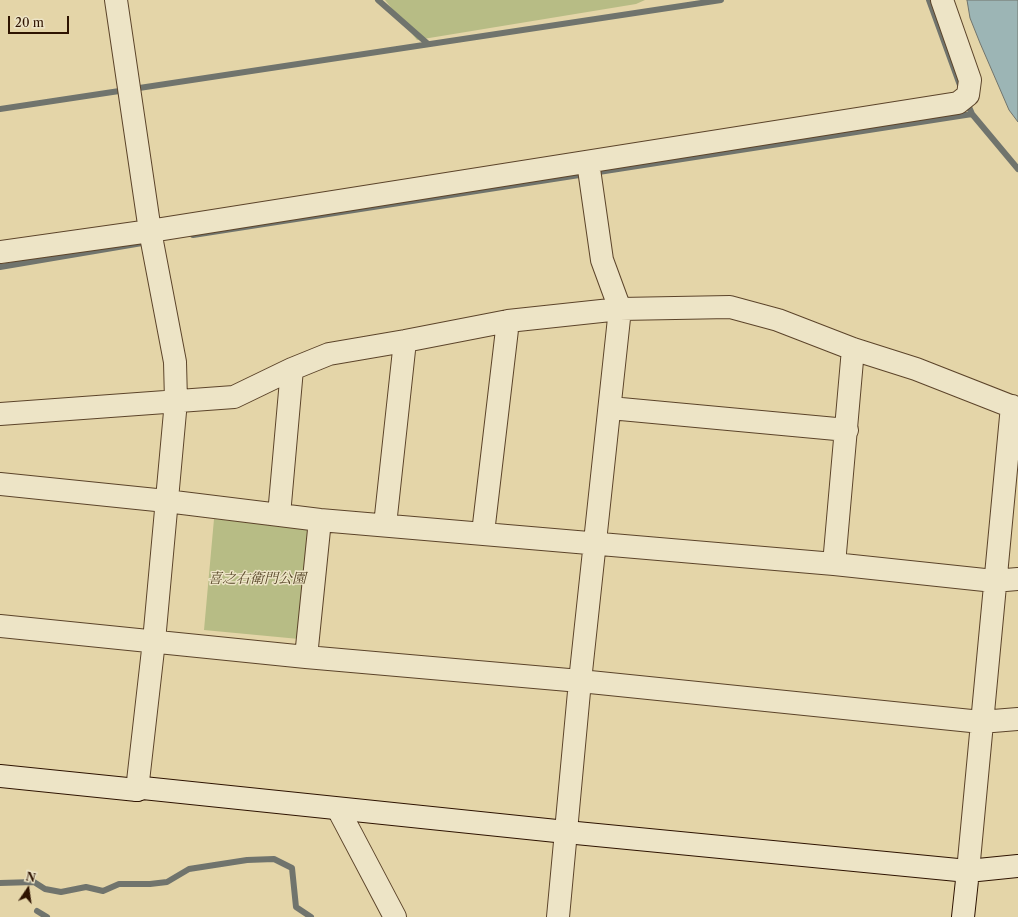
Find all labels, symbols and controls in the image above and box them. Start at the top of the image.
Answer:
scale bar [10,8,71,34]
text: 20 m [15,15,44,30]
park label: 喜之右衛門公園 [208,571,306,587]
north arrow [8,869,48,909]
text: N [24,869,37,885]

